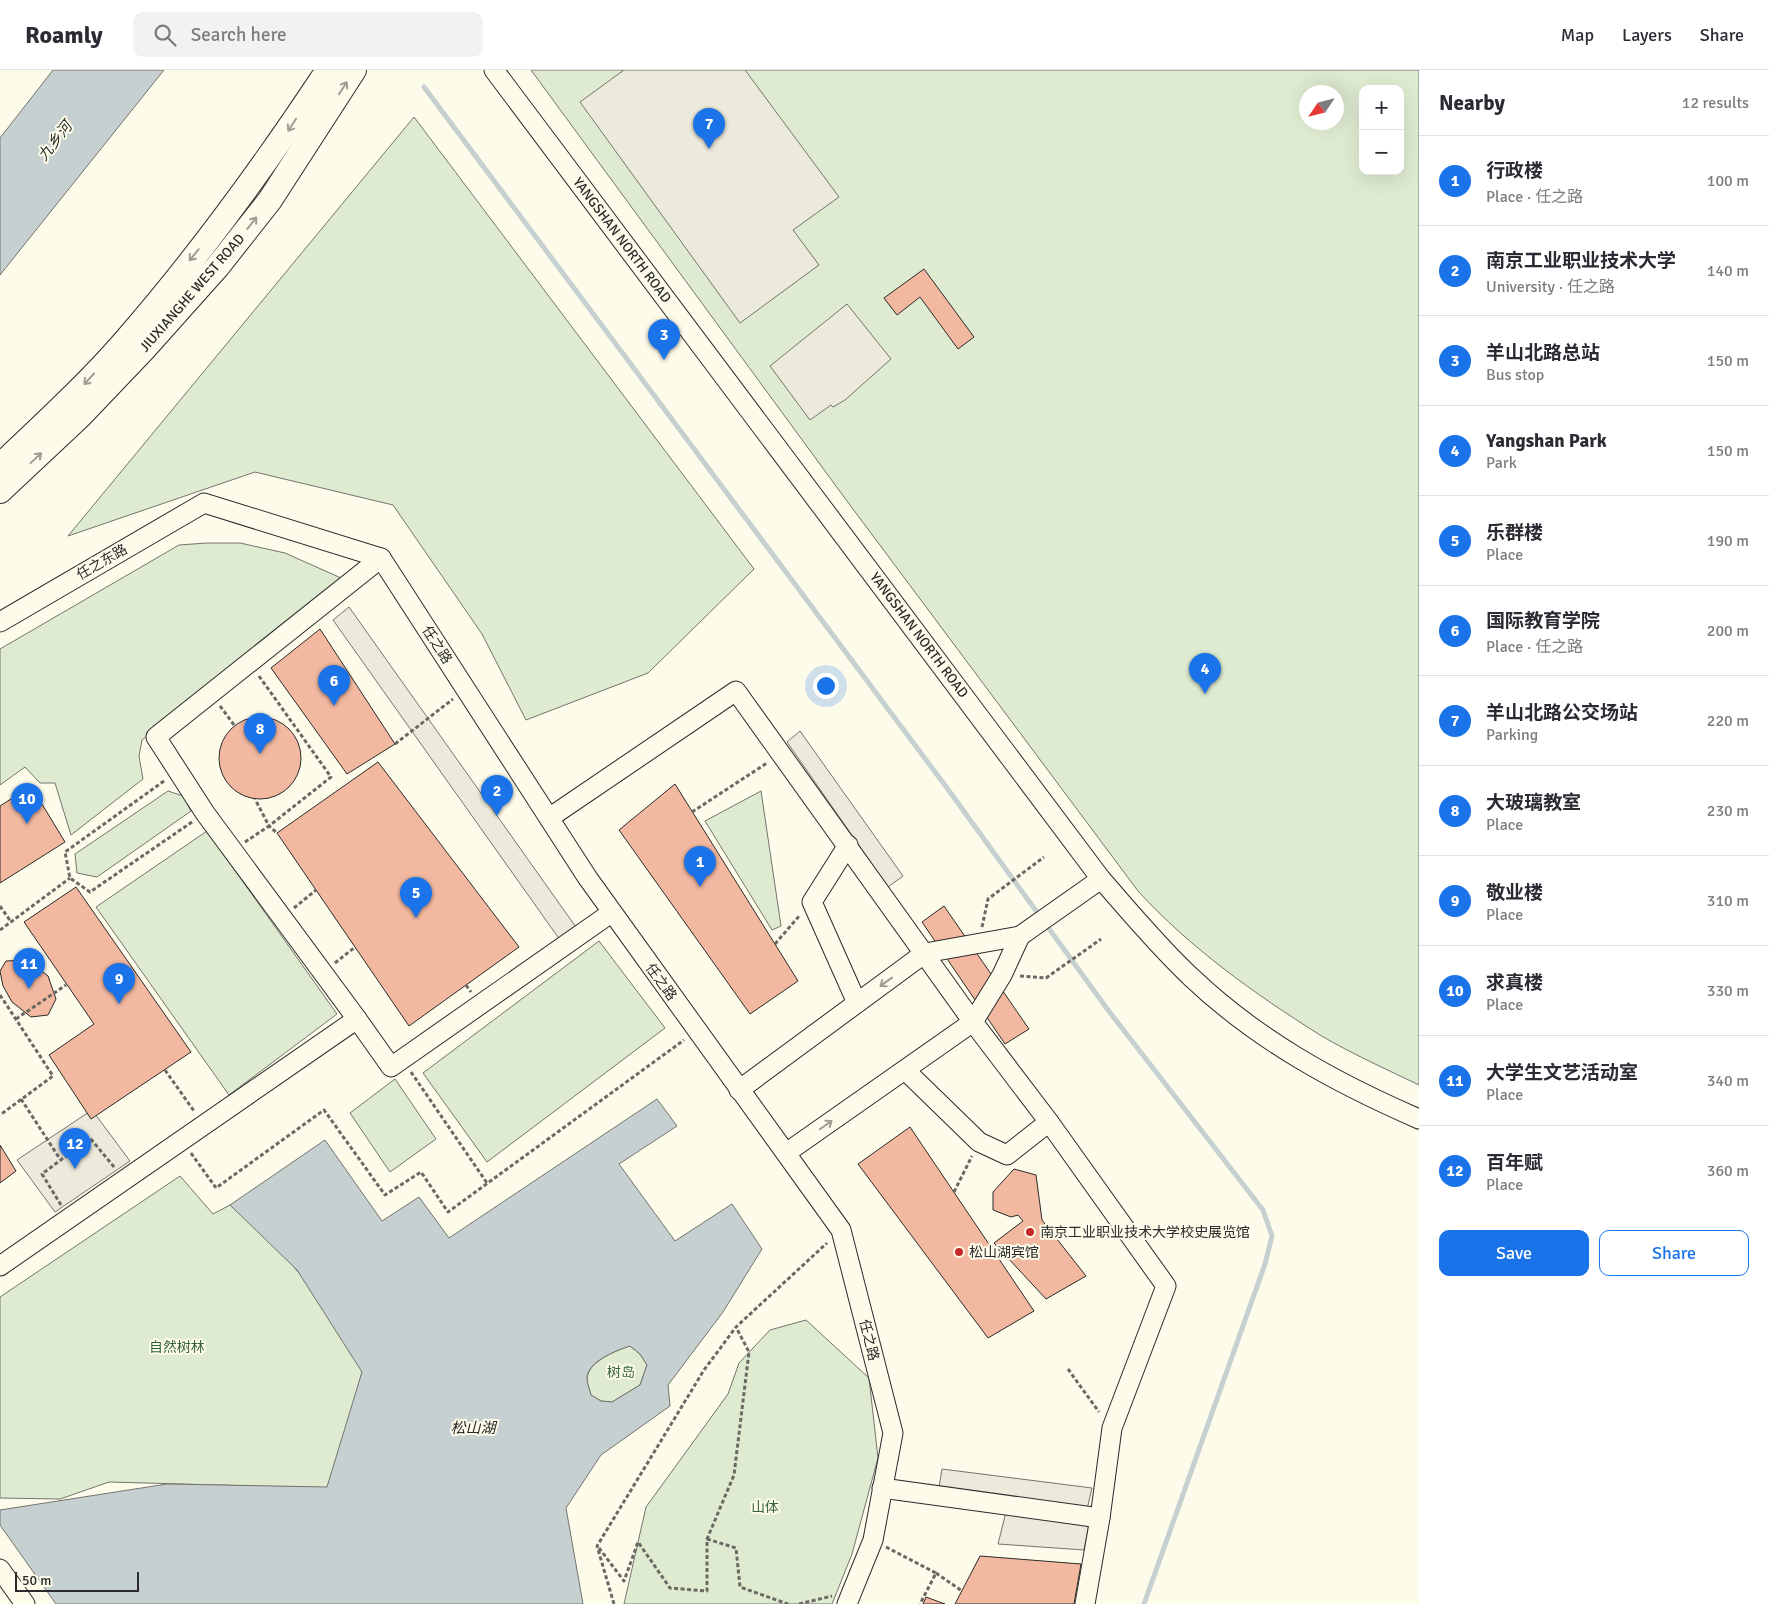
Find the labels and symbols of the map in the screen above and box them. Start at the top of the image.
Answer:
one-way arrow [338,81,348,95]
north arrow [1299,85,1344,130]
pin: 7 [693,108,725,149]
water label: 九乡河 [34,115,78,164]
one-way arrow [286,118,296,132]
street label: YANGSHAN NORTH ROAD [569,174,675,306]
one-way arrow [247,216,258,229]
street label: JIUXIANGHE WEST ROAD [136,230,248,356]
one-way arrow [189,248,200,261]
pin: 3 [648,319,680,360]
one-way arrow [83,373,95,385]
one-way arrow [29,452,42,464]
street label: 任之东路 [74,541,130,583]
street label: YANGSHAN NORTH ROAD [866,569,972,701]
street label: 任之路 [418,623,456,667]
pin: 4 [1189,653,1221,694]
pin: 6 [318,665,350,706]
your location [813,673,839,699]
pin: 8 [244,713,276,754]
pin: 2 [481,775,513,816]
pin: 10 [11,783,43,824]
pin: 1 [684,846,716,887]
pin: 5 [400,877,432,918]
pin: 11 [13,948,45,989]
street label: 任之路 [642,960,680,1004]
pin: 9 [103,963,135,1004]
one-way arrow [879,977,893,987]
one-way arrow [819,1120,833,1130]
pin: 12 [59,1128,91,1169]
place label: 南京工业职业技术大学校史展览馆 [1040,1224,1250,1241]
marker: 南京工业职业技术大学校史展览馆 [1024,1226,1036,1238]
place label: 松山湖宾馆 [969,1244,1039,1261]
marker: 松山湖宾馆 [953,1246,965,1258]
street label: 任之路 [856,1318,882,1362]
park label: 自然树林 [149,1339,205,1356]
park label: 树岛 [607,1364,635,1381]
water label: 松山湖 [450,1419,497,1437]
park label: 山体 [751,1499,779,1516]
scale bar [15,1569,139,1592]

